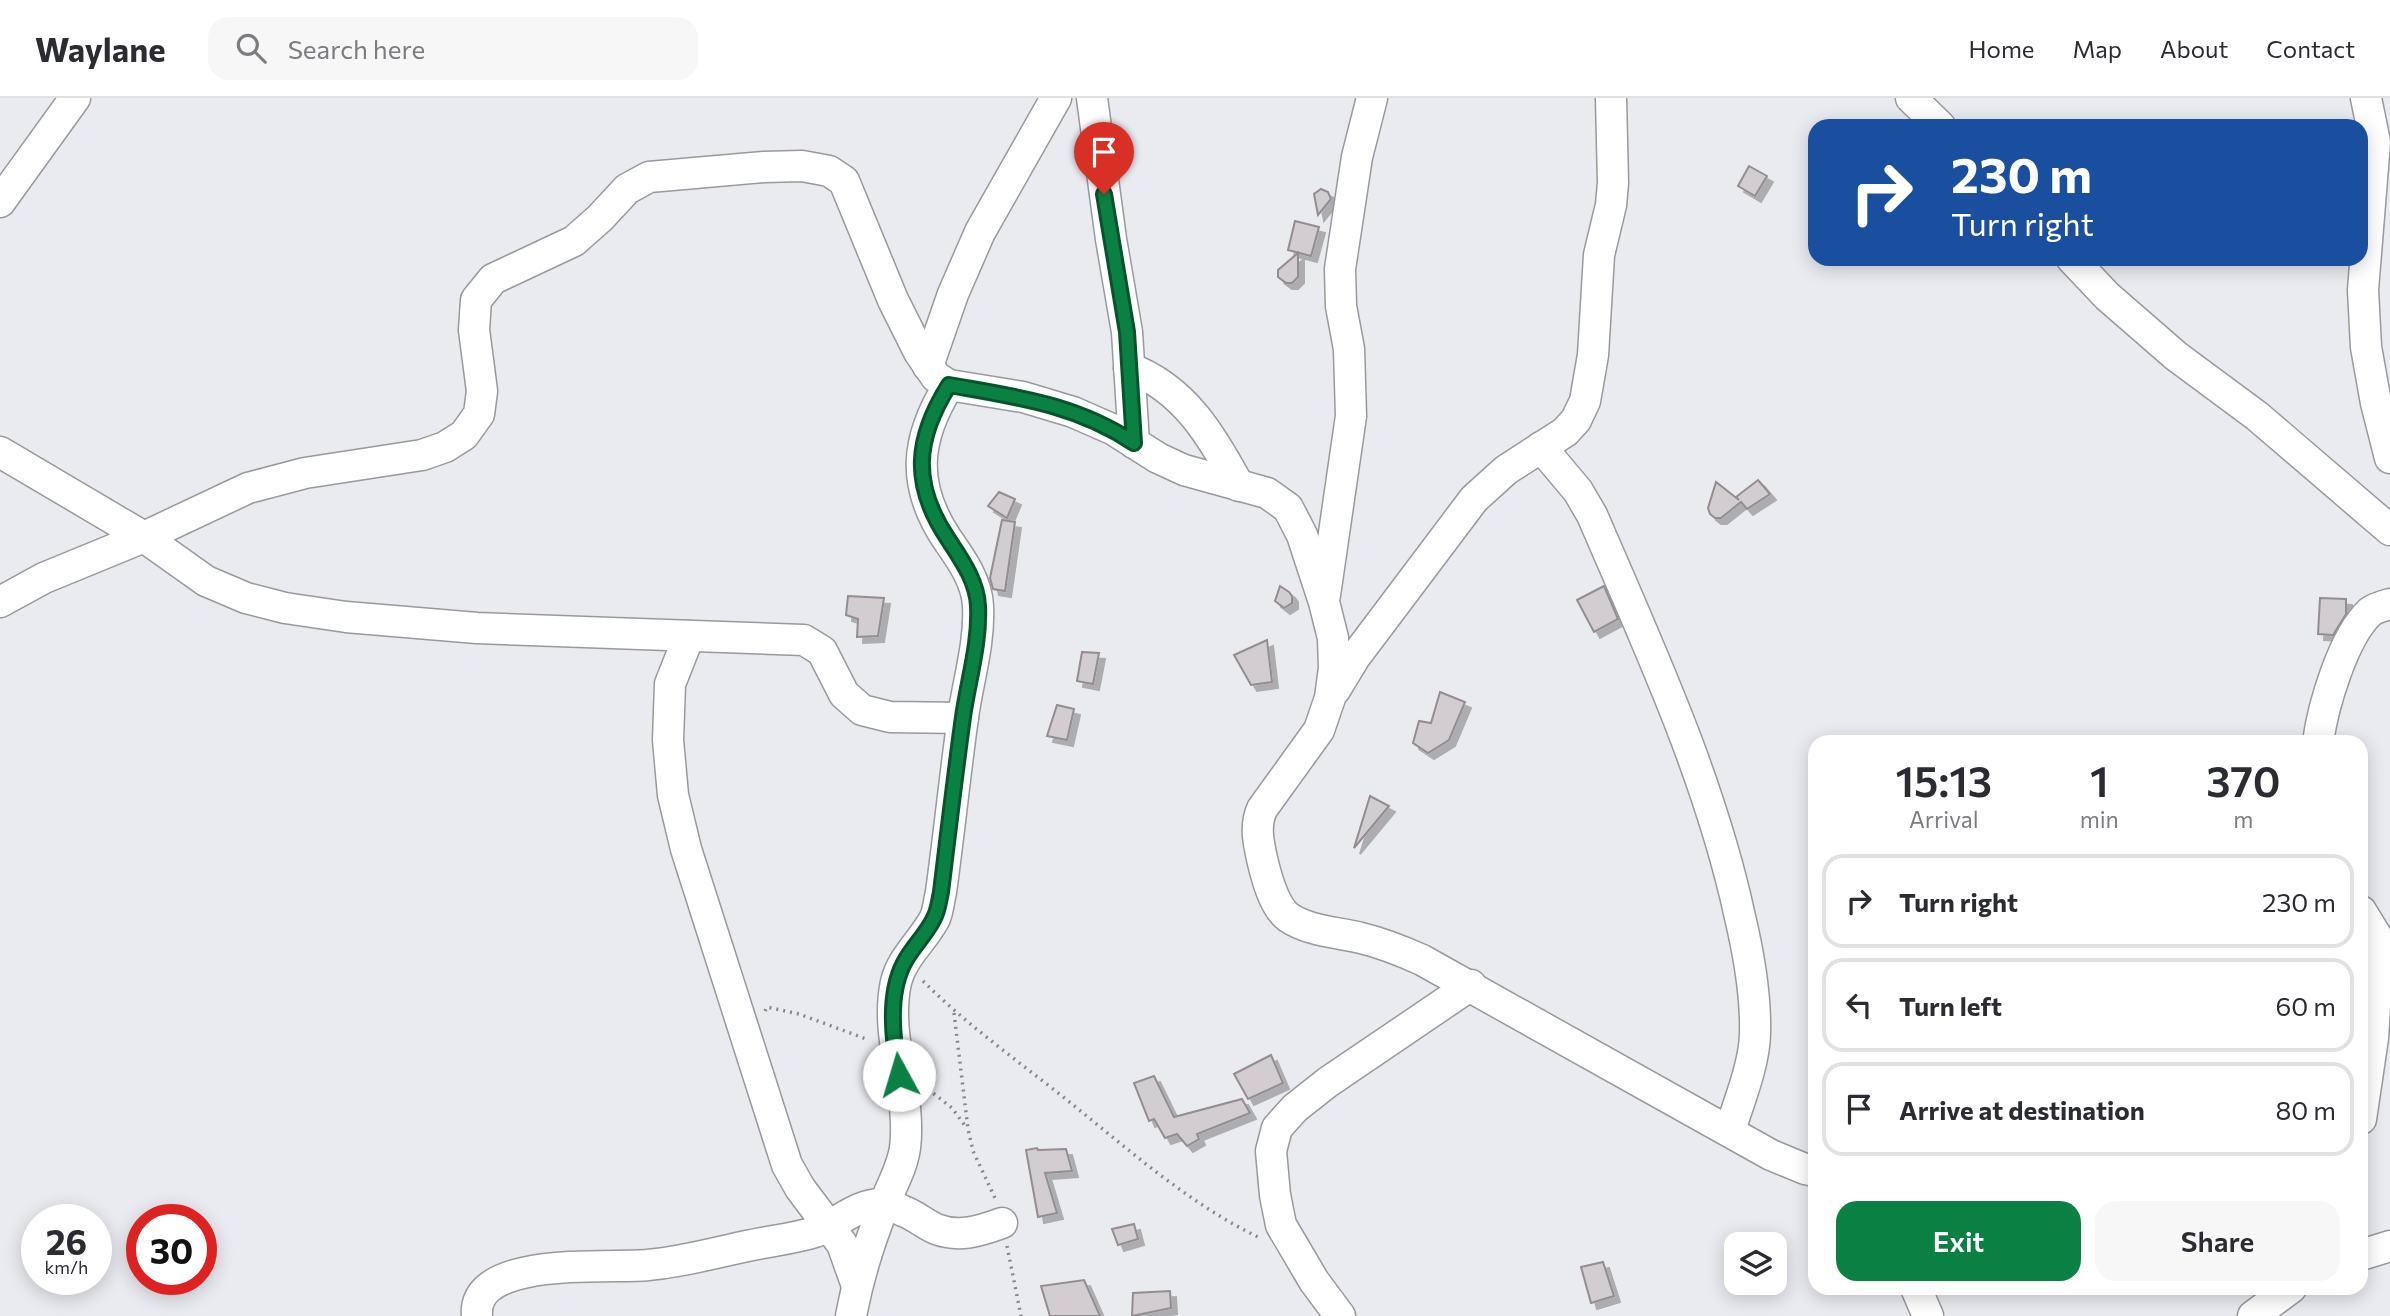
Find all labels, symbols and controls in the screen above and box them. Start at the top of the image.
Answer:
search box [208,17,698,80]
text: Waylane [35,28,166,69]
icon: search [232,29,270,67]
text: Search here [288,33,425,64]
text: Home [1969,34,2035,63]
text: Map [2073,34,2122,63]
text: About [2160,34,2228,63]
text: Contact [2266,34,2355,63]
pin [1074,122,1134,194]
icon: arrive [1085,133,1123,171]
text: 230 m [1951,143,2092,203]
icon: right [1836,147,1927,238]
text: Turn right [1951,203,2094,243]
text: 15:13 [1895,754,1992,806]
text: 1 [2090,754,2109,806]
text: 370 [2206,754,2281,806]
text: Arrival [1909,805,1979,833]
text: min [2080,805,2119,833]
text: m [2233,805,2253,833]
icon: right [1840,882,1878,920]
text: Turn right [1899,886,2018,917]
text: 230 m [2262,886,2336,917]
icon: left [1840,986,1878,1024]
text: Turn left [1899,990,2002,1021]
text: 60 m [2276,990,2336,1021]
position arrow [862,1038,936,1112]
icon: arrive [1840,1090,1878,1128]
text: Arrive at destination [1899,1094,2145,1125]
text: 80 m [2276,1094,2336,1125]
button: Exit [1836,1201,2081,1281]
button: Share [2095,1201,2340,1281]
speed limit sign: 30 [126,1204,217,1295]
text: 26 [46,1219,87,1262]
map controls [1724,1232,1787,1295]
button: layers [1724,1232,1787,1295]
text: km/h [45,1256,88,1278]

